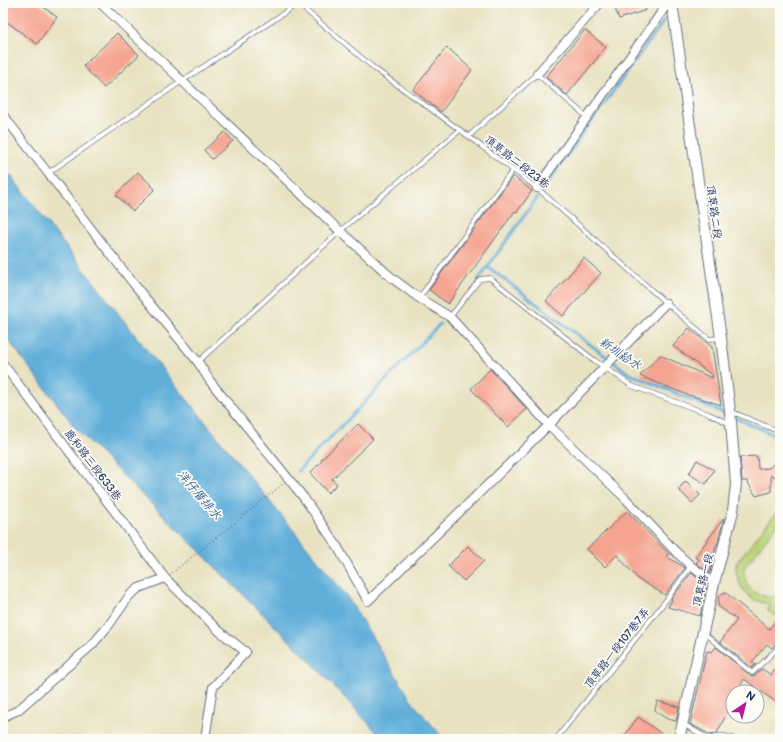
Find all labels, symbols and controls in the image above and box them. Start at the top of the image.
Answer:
street label: 頂草路二段23巷 [482,133,552,191]
street label: 頂草路二段 [704,184,724,240]
water label: 新圳給水 [596,334,645,374]
street label: 鹿和路三段633巷 [62,427,124,503]
water label: 洋仔厝排水 [174,467,225,524]
street label: 頂草路一段 [690,552,716,608]
street label: 頂草路一段107巷7弄 [582,605,652,691]
north arrow [725,684,765,724]
text: N [743,689,758,704]

